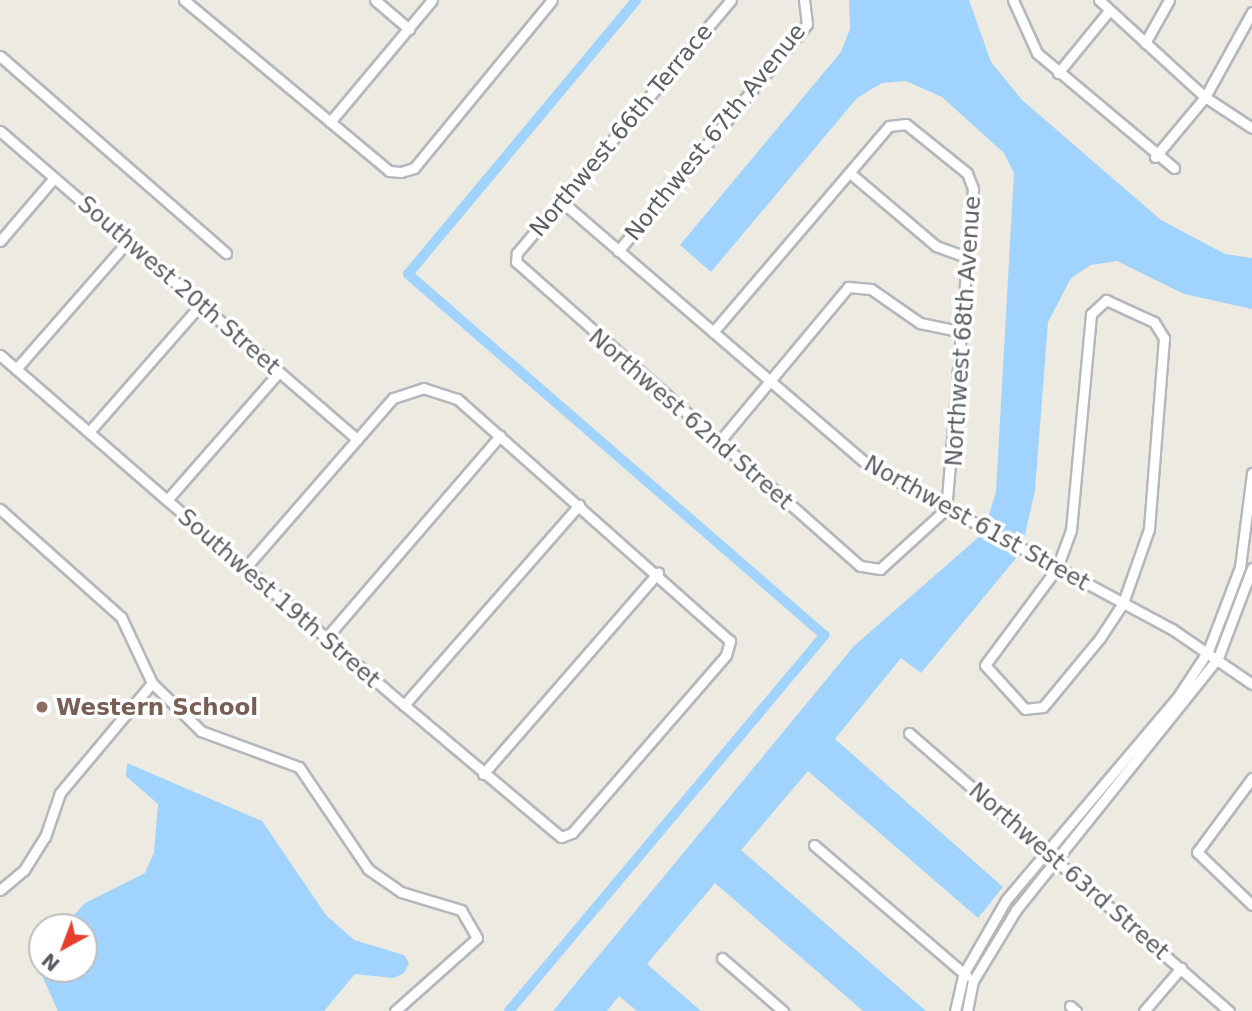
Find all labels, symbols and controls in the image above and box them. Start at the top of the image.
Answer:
street label: Northwest 66th Terrace [524,18,718,242]
street label: Northwest 67th Avenue [619,18,811,246]
street label: Southwest 20th Street [73,190,285,380]
street label: Northwest 68th Avenue [940,195,986,467]
street label: Northwest 62nd Street [583,323,799,515]
street label: Northwest 61st Street [860,450,1094,596]
street label: Southwest 19th Street [173,503,385,693]
place label: Western School [56,693,258,721]
marker: Western School [34,699,50,715]
street label: Northwest 63rd Street [963,777,1175,965]
north arrow [28,913,98,983]
text: N [37,949,64,976]

